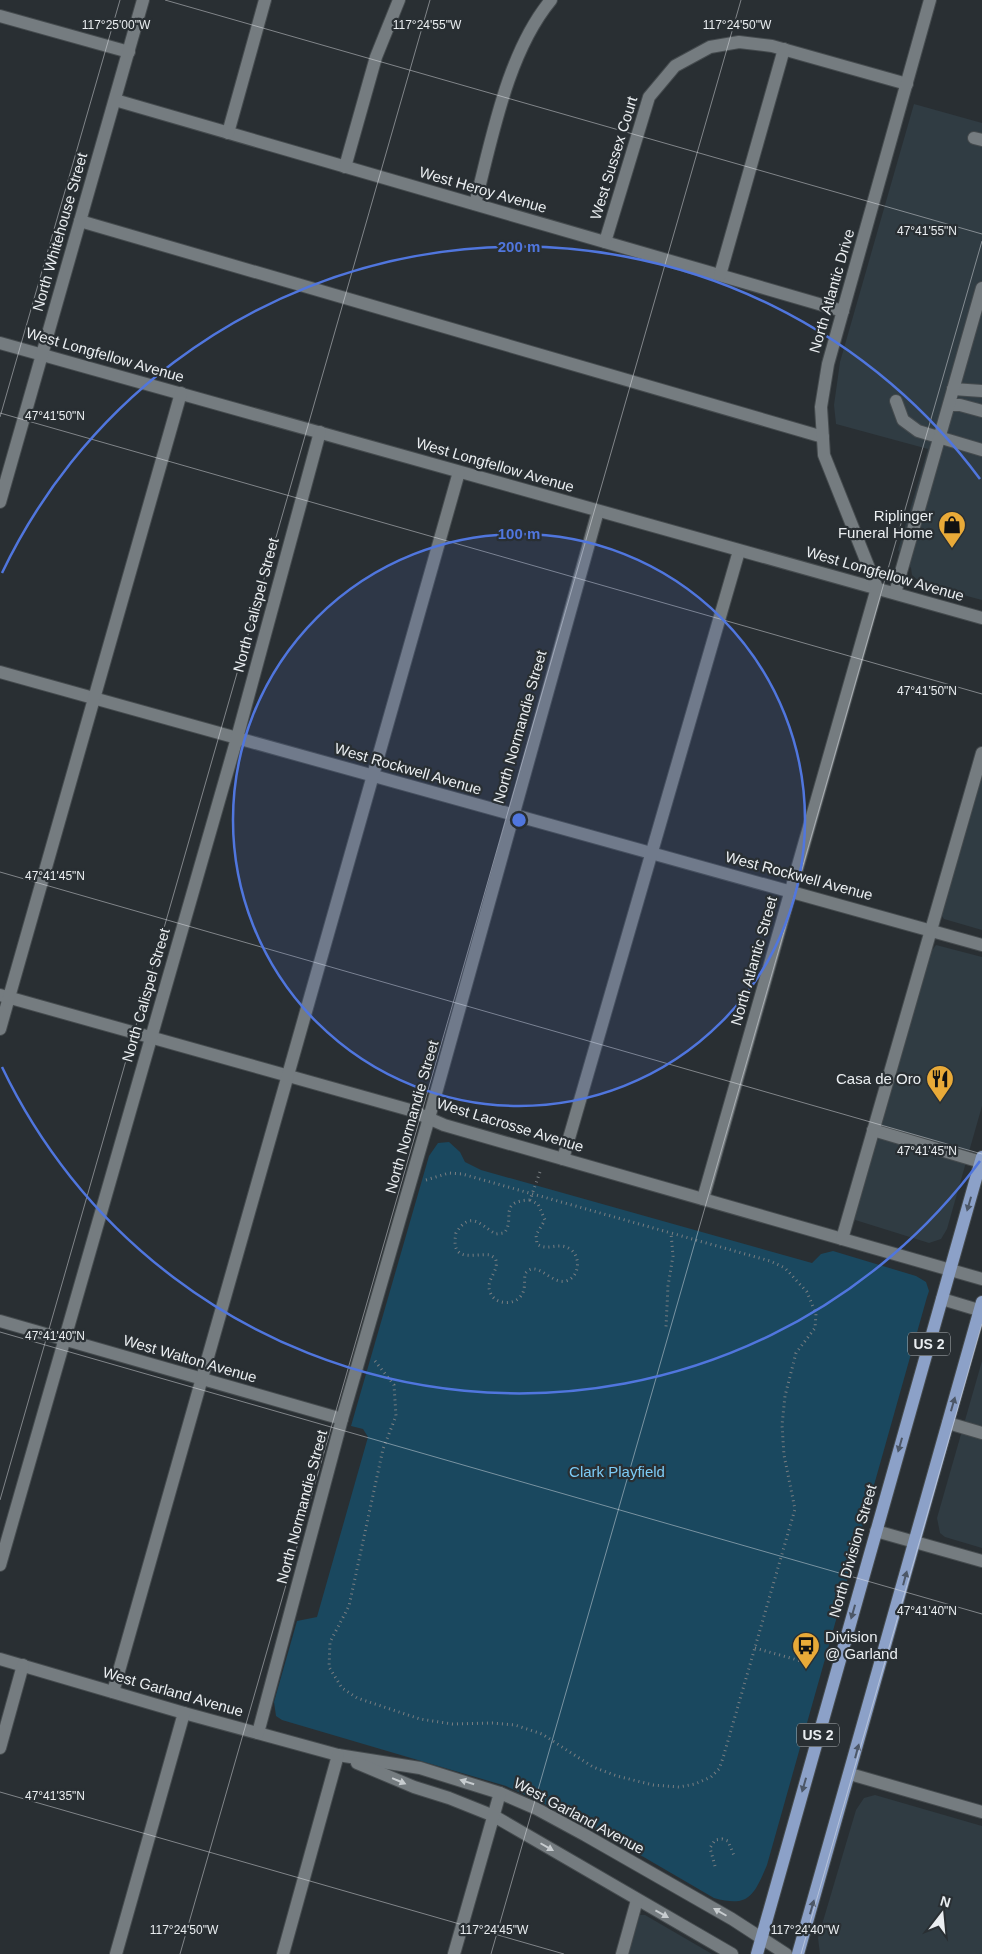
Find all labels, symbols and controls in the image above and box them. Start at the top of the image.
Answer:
text: 117°25'00"W [82,18,151,32]
text: 117°24'55"W [393,18,462,32]
text: 117°24'50"W [703,18,772,32]
street label: West Sussex Court [587,93,641,222]
street label: North Whitehouse Street [29,150,91,313]
street label: West Heroy Avenue [417,163,549,216]
text: 47°41'55"N [897,224,957,238]
street label: North Atlantic Drive [806,227,857,355]
text: 200 m [498,238,540,255]
street label: West Longfellow Avenue [24,324,186,385]
text: 47°41'50"N [25,409,85,423]
street label: West Longfellow Avenue [414,434,576,495]
place label: Riplinger Funeral Home [838,507,933,541]
shop icon: Riplinger Funeral Home [937,510,967,549]
text: 100 m [498,525,540,542]
street label: North Calispel Street [229,535,282,674]
street label: West Longfellow Avenue [804,543,966,604]
street label: North Normandie Street [490,648,550,805]
text: 47°41'50"N [897,684,957,698]
street label: West Rockwell Avenue [333,739,484,798]
centre of rings [510,811,528,829]
street label: West Rockwell Avenue [724,848,875,903]
text: 47°41'45"N [25,869,85,883]
street label: North Atlantic Street [727,894,780,1027]
street label: North Calispel Street [118,925,173,1064]
street label: North Normandie Street [382,1038,442,1195]
restaurant icon: Casa de Oro [925,1064,955,1103]
place label: Casa de Oro [836,1070,921,1087]
street label: West Lacrosse Avenue [435,1094,586,1155]
text: 47°41'45"N [897,1144,957,1158]
one-way arrow [964,1197,972,1212]
text: 47°41'40"N [25,1329,85,1343]
street label: West Walton Avenue [121,1331,259,1386]
road number: US 2 [908,1332,950,1356]
one-way arrow [949,1397,957,1412]
street label: North Normandie Street [273,1427,330,1586]
one-way arrow [896,1437,904,1452]
park label: Clark Playfield [569,1463,665,1480]
street label: North Division Street [825,1482,880,1619]
one-way arrow [901,1570,909,1585]
one-way arrow [849,1604,857,1619]
text: 47°41'40"N [897,1604,957,1618]
place label: Division @ Garland [825,1628,898,1662]
bus stop icon: Division @ Garland [791,1631,821,1670]
street label: West Garland Avenue [101,1663,245,1720]
road number: US 2 [797,1724,839,1746]
one-way arrow [853,1743,861,1758]
street label: West Garland Avenue [511,1774,647,1857]
one-way arrow [392,1777,407,1785]
one-way arrow [460,1778,475,1785]
one-way arrow [800,1778,808,1793]
text: 47°41'35"N [25,1789,85,1803]
one-way arrow [540,1843,553,1852]
north arrow [917,1889,967,1939]
text: N [939,1892,953,1911]
one-way arrow [808,1900,816,1915]
one-way arrow [714,1907,727,1916]
one-way arrow [655,1910,670,1918]
text: 117°24'50"W [150,1923,219,1937]
text: 117°24'45"W [460,1923,529,1937]
text: 117°24'40"W [771,1923,840,1937]

